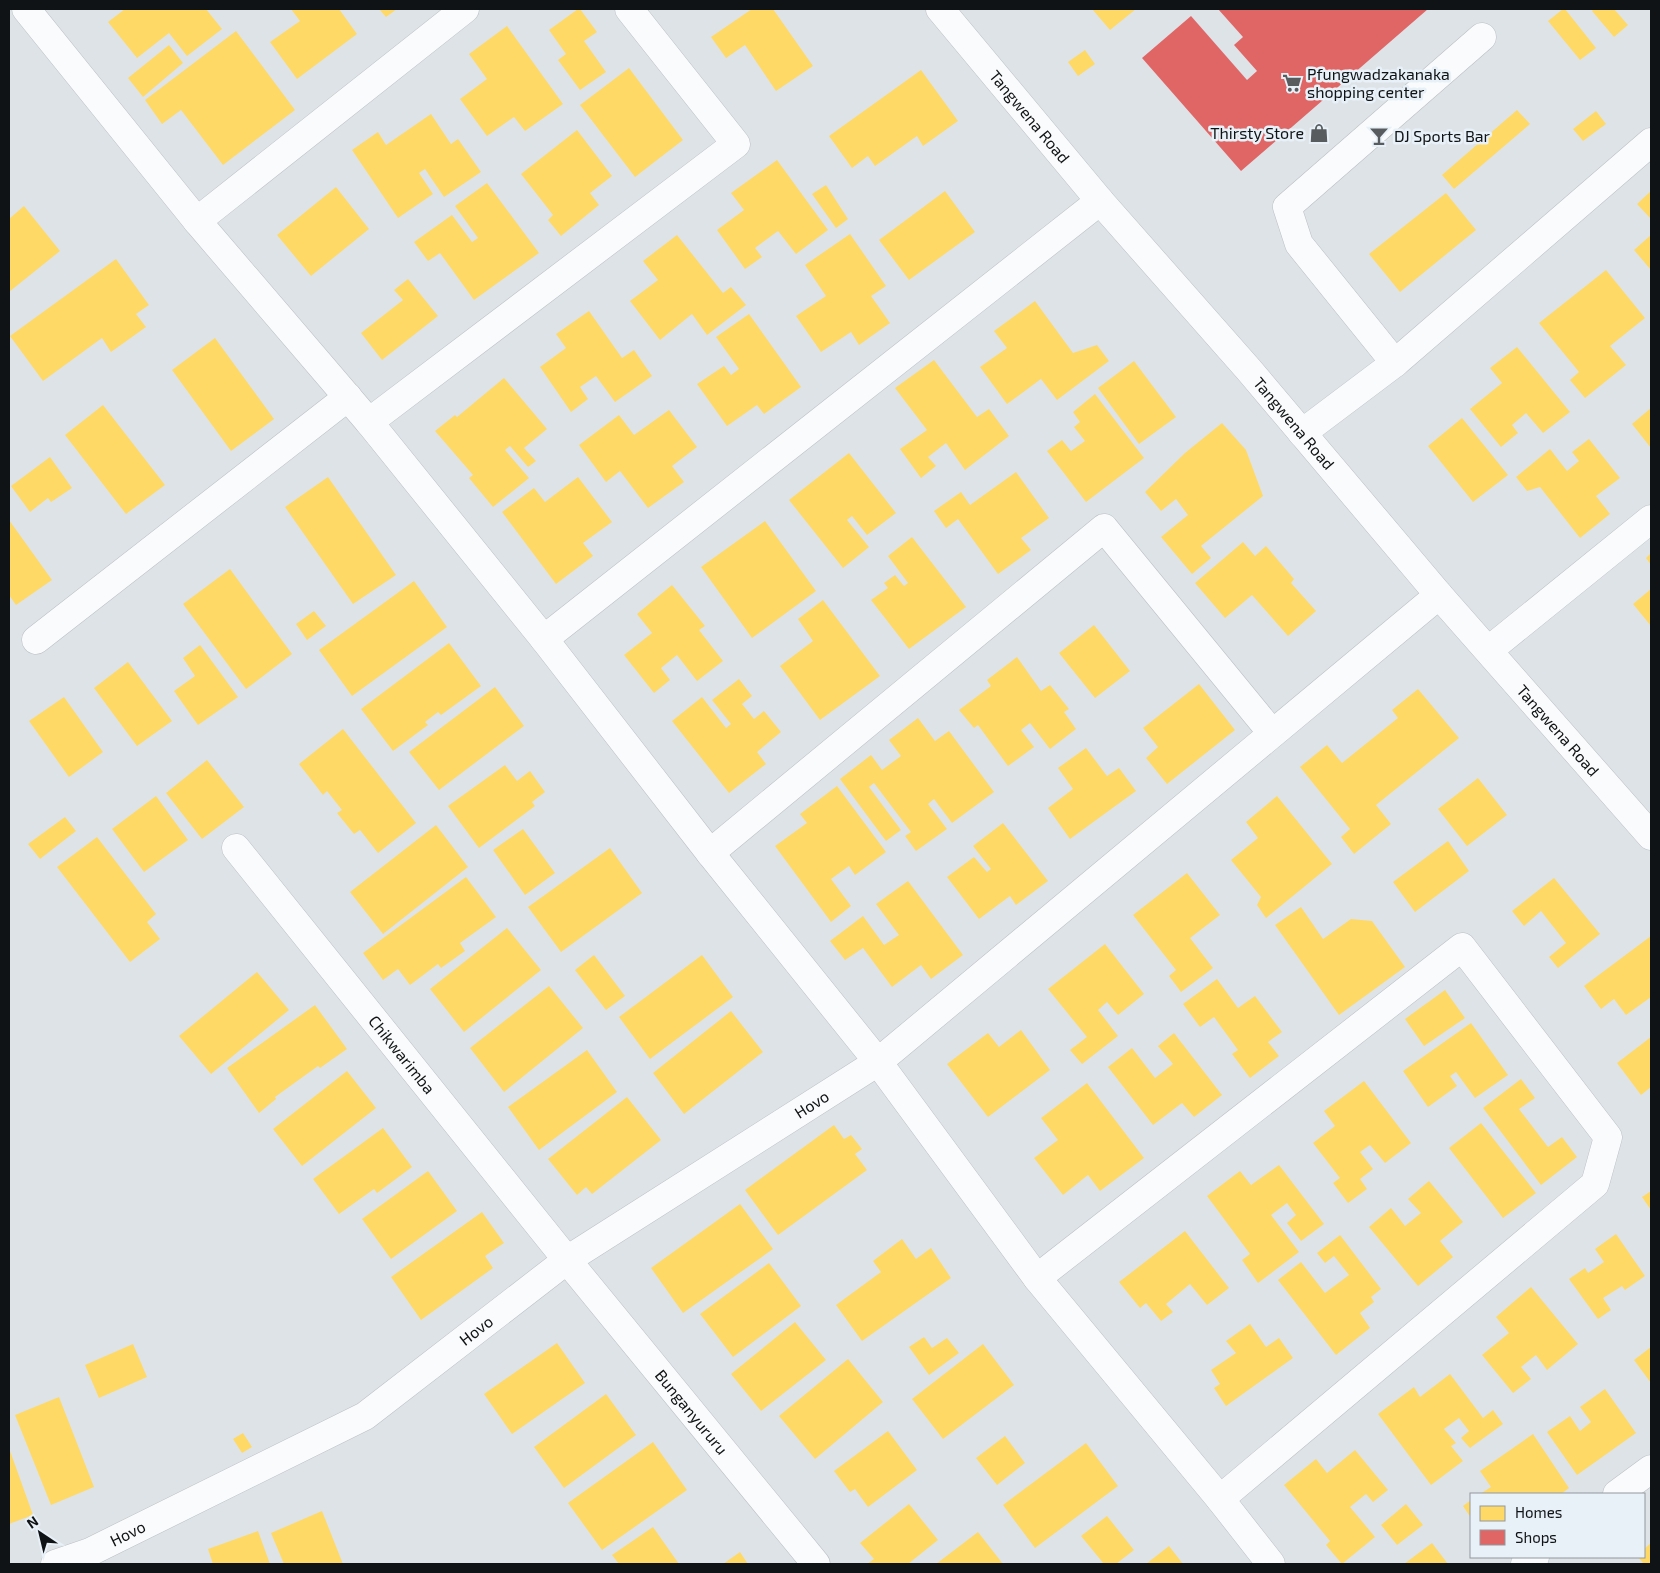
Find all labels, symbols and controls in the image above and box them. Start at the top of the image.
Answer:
place label: Pfungwadzakanaka shopping center [1307,64,1450,101]
street label: Tangwena Road [986,66,1074,167]
supermarket icon: Pfungwadzakanaka shopping center [1281,72,1303,94]
shop icon: Thirsty Store [1308,122,1330,144]
place label: Thirsty Store [1210,123,1304,142]
bar icon: DJ Sports Bar [1368,125,1390,147]
place label: DJ Sports Bar [1394,126,1491,145]
street label: Tangwena Road [1250,373,1339,473]
street label: Tangwena Road [1513,681,1604,780]
street label: Chikwarimba [365,1011,439,1097]
street label: Hovo [791,1086,832,1122]
street label: Hovo [455,1311,496,1349]
street label: Bunganyururu [652,1365,732,1458]
legend [1470,1493,1645,1558]
text: Homes [1515,1503,1562,1521]
north arrow [15,1508,65,1558]
text: N [23,1512,41,1532]
street label: Hovo [107,1516,148,1550]
text: Shops [1515,1528,1557,1546]

